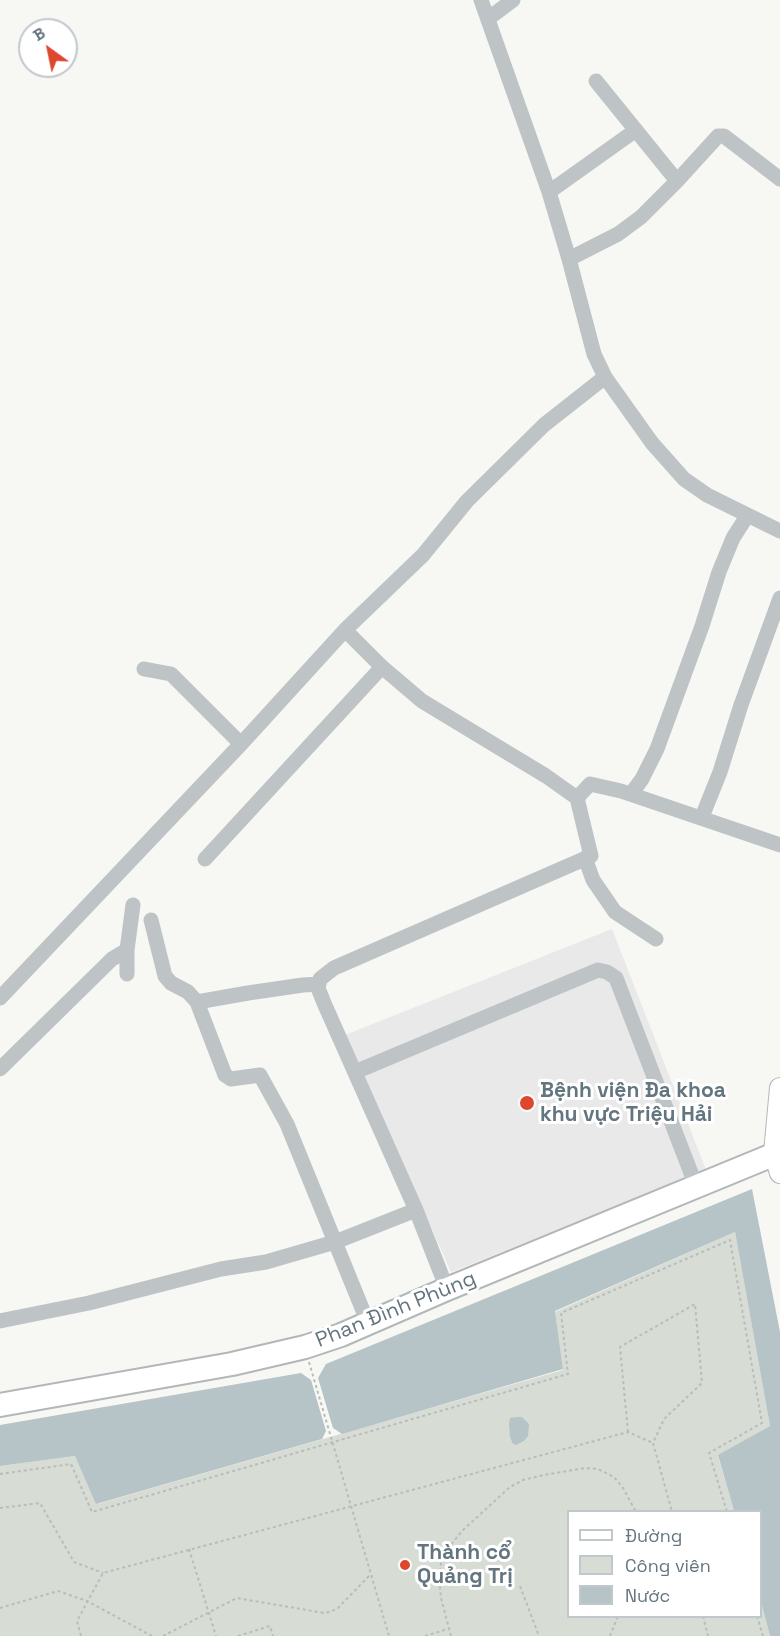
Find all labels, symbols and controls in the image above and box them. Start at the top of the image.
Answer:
north arrow [18,18,78,78]
text: B [29,22,49,46]
place label: Bệnh viện Đa khoa khu vực Triệu Hải [540,1078,726,1128]
marker: Bệnh viện Đa khoa khu vực Triệu Hải [518,1094,536,1112]
street label: Phan Đình Phùng [312,1266,480,1354]
legend [567,1510,762,1618]
text: Đường [625,1524,682,1547]
place label: Thành cổ Quảng Trị [417,1540,513,1590]
text: Công viên [625,1554,711,1577]
marker: Thành cổ Quảng Trị [398,1558,412,1572]
text: Nước [625,1584,670,1607]

